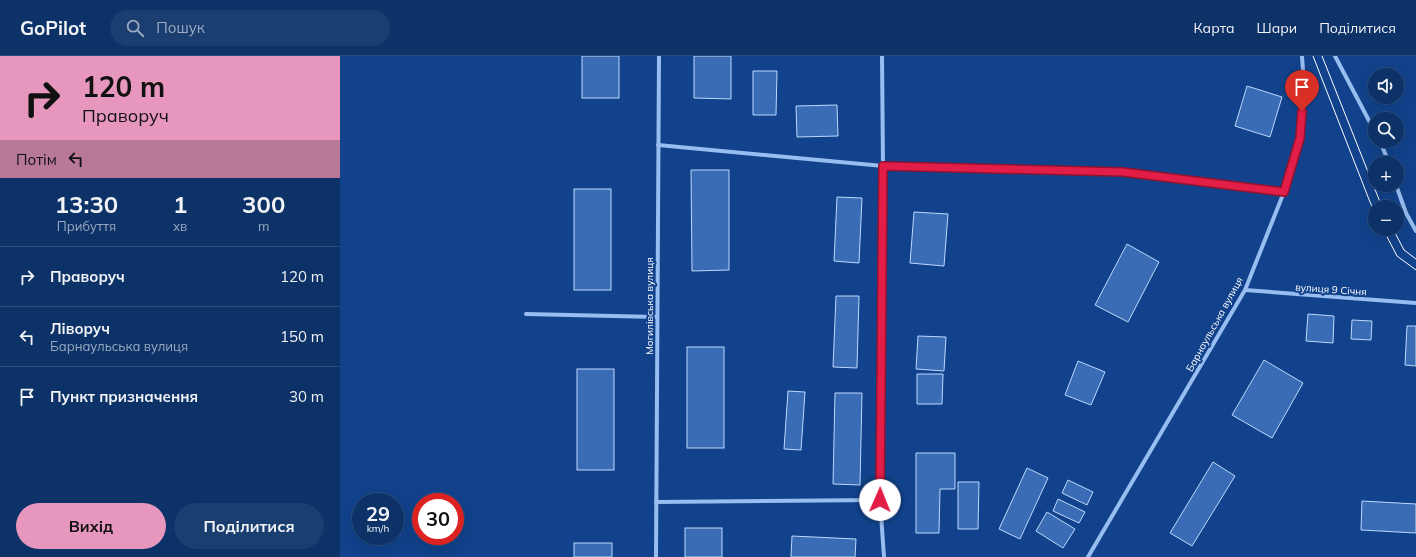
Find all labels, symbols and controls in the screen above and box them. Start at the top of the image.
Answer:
search box [110,10,390,46]
text: GoPilot [20,16,86,40]
icon: search [124,17,146,39]
text: Пошук [156,18,205,37]
text: Карта [1193,19,1235,37]
text: Шари [1257,19,1297,37]
text: Поділитися [1319,19,1396,37]
map controls [1368,68,1404,236]
button: sound [1368,68,1404,104]
text: 120 m [82,69,165,104]
pin [1285,70,1319,111]
icon: right [16,72,68,124]
icon: arrive [1291,76,1313,98]
text: Праворуч [82,104,169,127]
button: search [1368,112,1404,148]
icon: left [65,148,87,170]
text: Потім [16,150,57,169]
button: + [1368,156,1404,192]
text: 13:30 [55,189,118,219]
text: 1 [173,189,187,219]
text: 300 [242,189,285,219]
button: − [1368,200,1404,236]
text: Прибуття [57,218,116,234]
text: хв [173,218,187,234]
text: m [258,218,269,234]
street label: Могилівська вулиця [643,257,656,355]
icon: right [16,266,38,288]
text: Праворуч [50,267,125,286]
text: 120 m [280,267,324,286]
street label: Барнаульська вулиця [1183,275,1246,374]
street label: вулиця 9 Січня [1295,281,1367,298]
text: Ліворуч [50,319,110,338]
icon: left [16,326,38,348]
text: 150 m [280,327,324,346]
text: Барнаульська вулиця [50,338,188,354]
icon: arrive [16,386,38,408]
text: Пункт призначення [50,387,198,406]
text: 30 m [289,387,324,406]
position arrow [859,479,901,521]
speed limit sign: 30 [412,493,464,545]
text: 29 [366,501,390,526]
button: Вихід [16,503,166,549]
button: Поділитися [174,503,324,549]
text: km/h [367,522,389,535]

